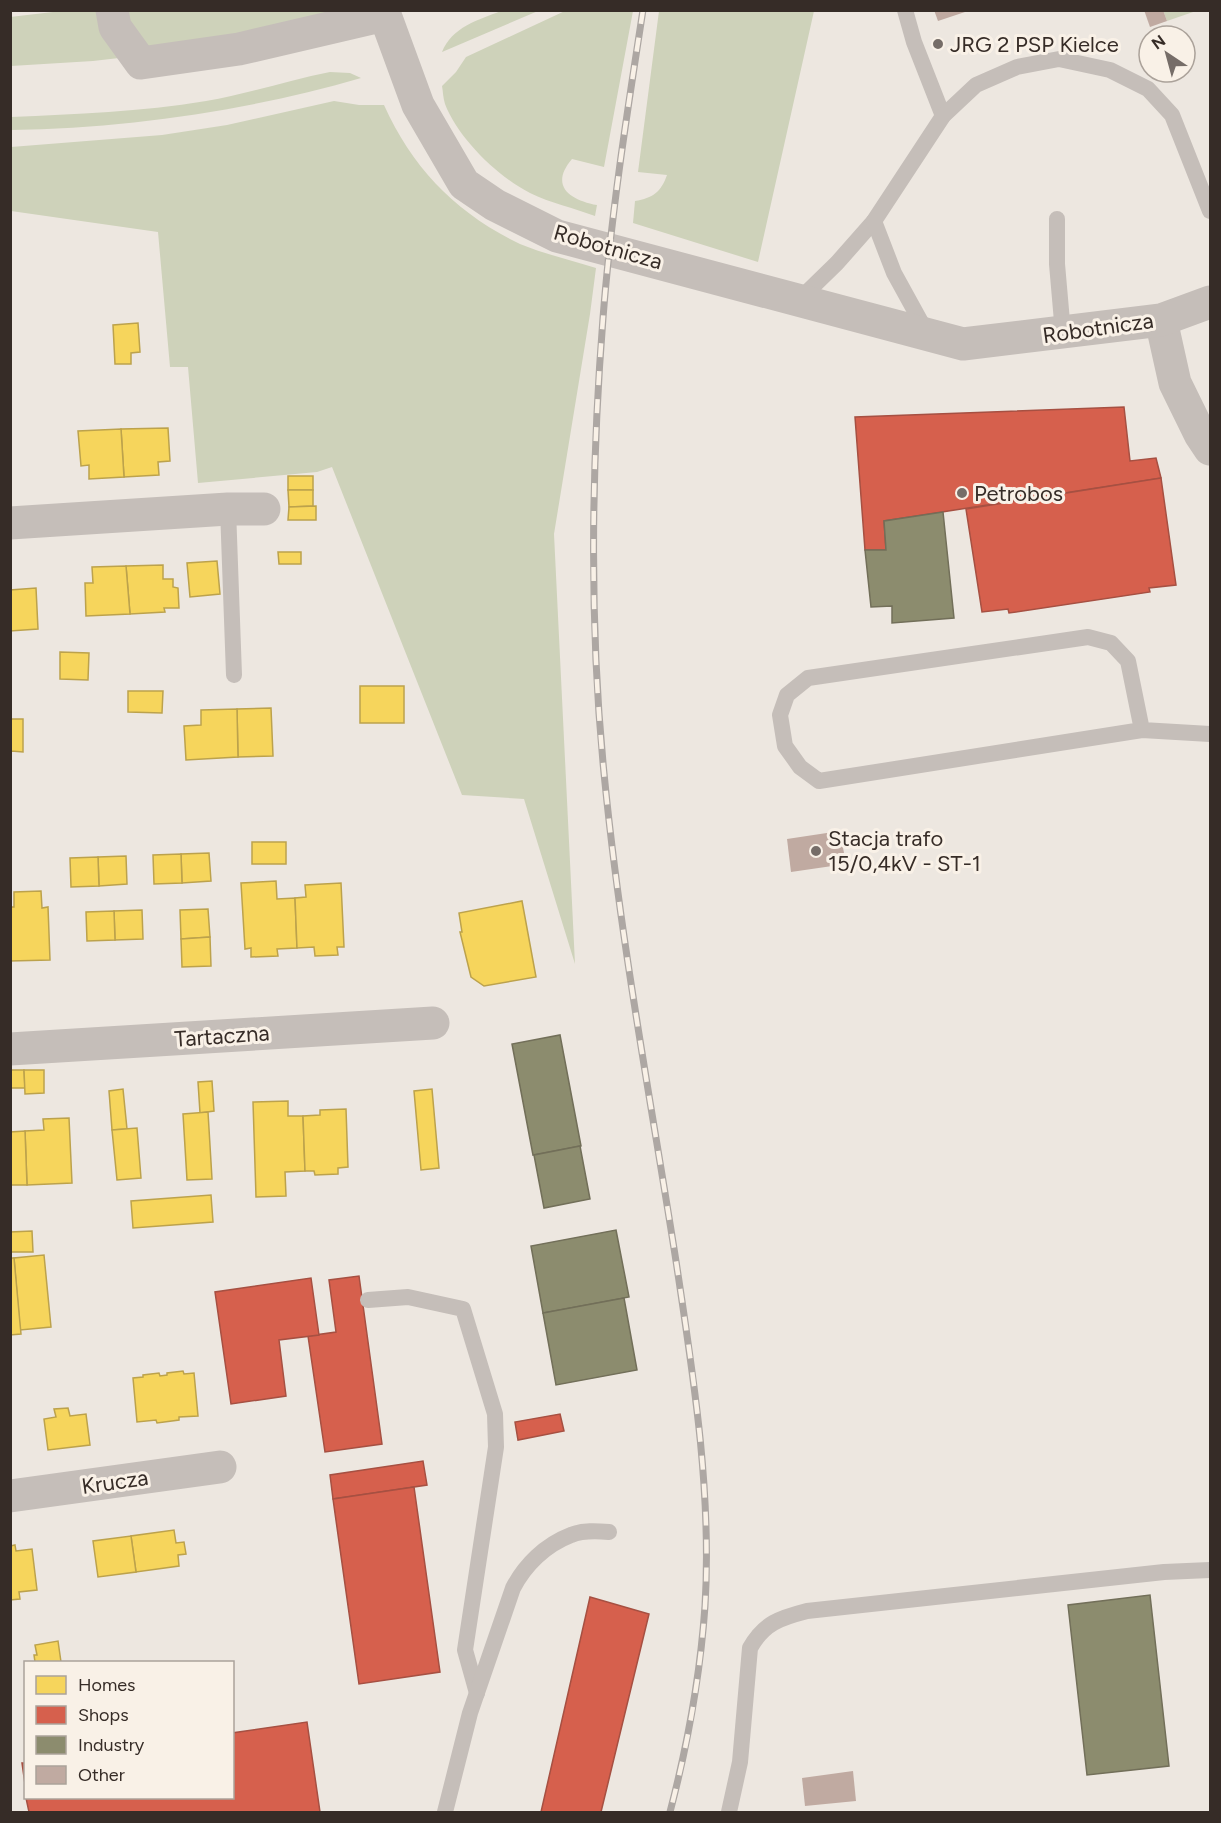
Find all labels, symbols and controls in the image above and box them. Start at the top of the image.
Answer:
north arrow [1137,24,1197,84]
place label: JRG 2 PSP Kielce [950,31,1119,58]
text: N [1148,31,1169,54]
marker: JRG 2 PSP Kielce [931,37,945,51]
street label: Robotnicza [551,219,665,275]
street label: Robotnicza [1041,307,1155,349]
place label: Petrobos [974,480,1063,507]
marker: Petrobos [955,486,969,500]
place label: Stacja trafo 15/0,4kV - ST-1 [828,825,981,877]
marker: Stacja trafo 15/0,4kV - ST-1 [809,844,823,858]
street label: Tartaczna [174,1019,270,1053]
street label: Krucza [80,1464,150,1500]
legend [24,1661,234,1799]
text: Homes [78,1674,136,1696]
text: Shops [78,1704,129,1726]
text: Industry [78,1734,145,1756]
text: Other [78,1764,125,1786]

